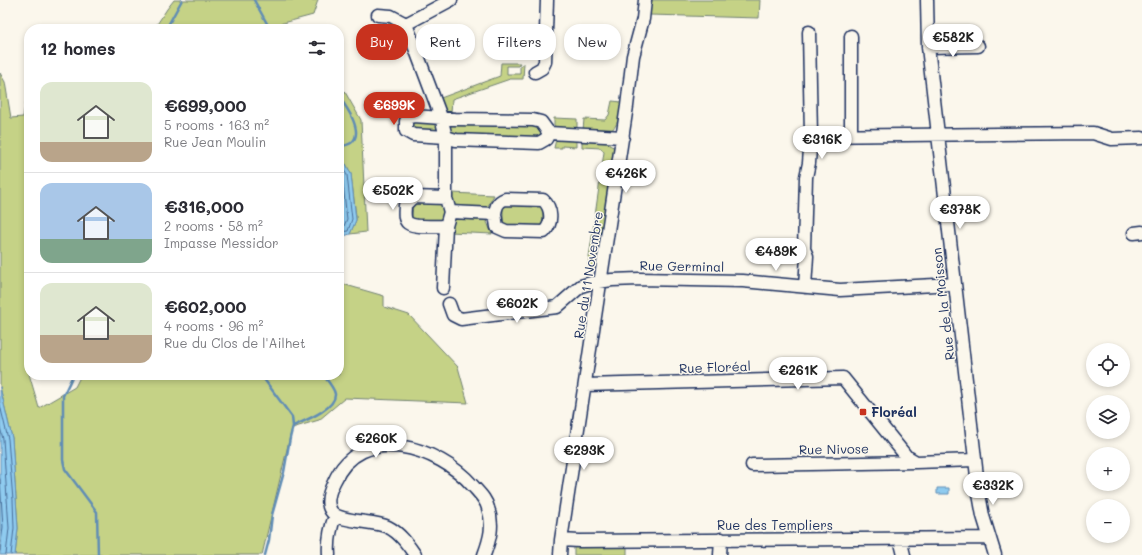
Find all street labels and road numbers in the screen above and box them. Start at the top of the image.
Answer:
street label: Rue du 11 Novembre [569,210,606,340]
street label: Rue de la Moisson [927,247,958,361]
street label: Rue Germinal [639,256,725,275]
street label: Rue Floréal [679,357,751,376]
street label: Rue Nivose [799,439,869,458]
street label: Rue des Templiers [717,516,833,533]

